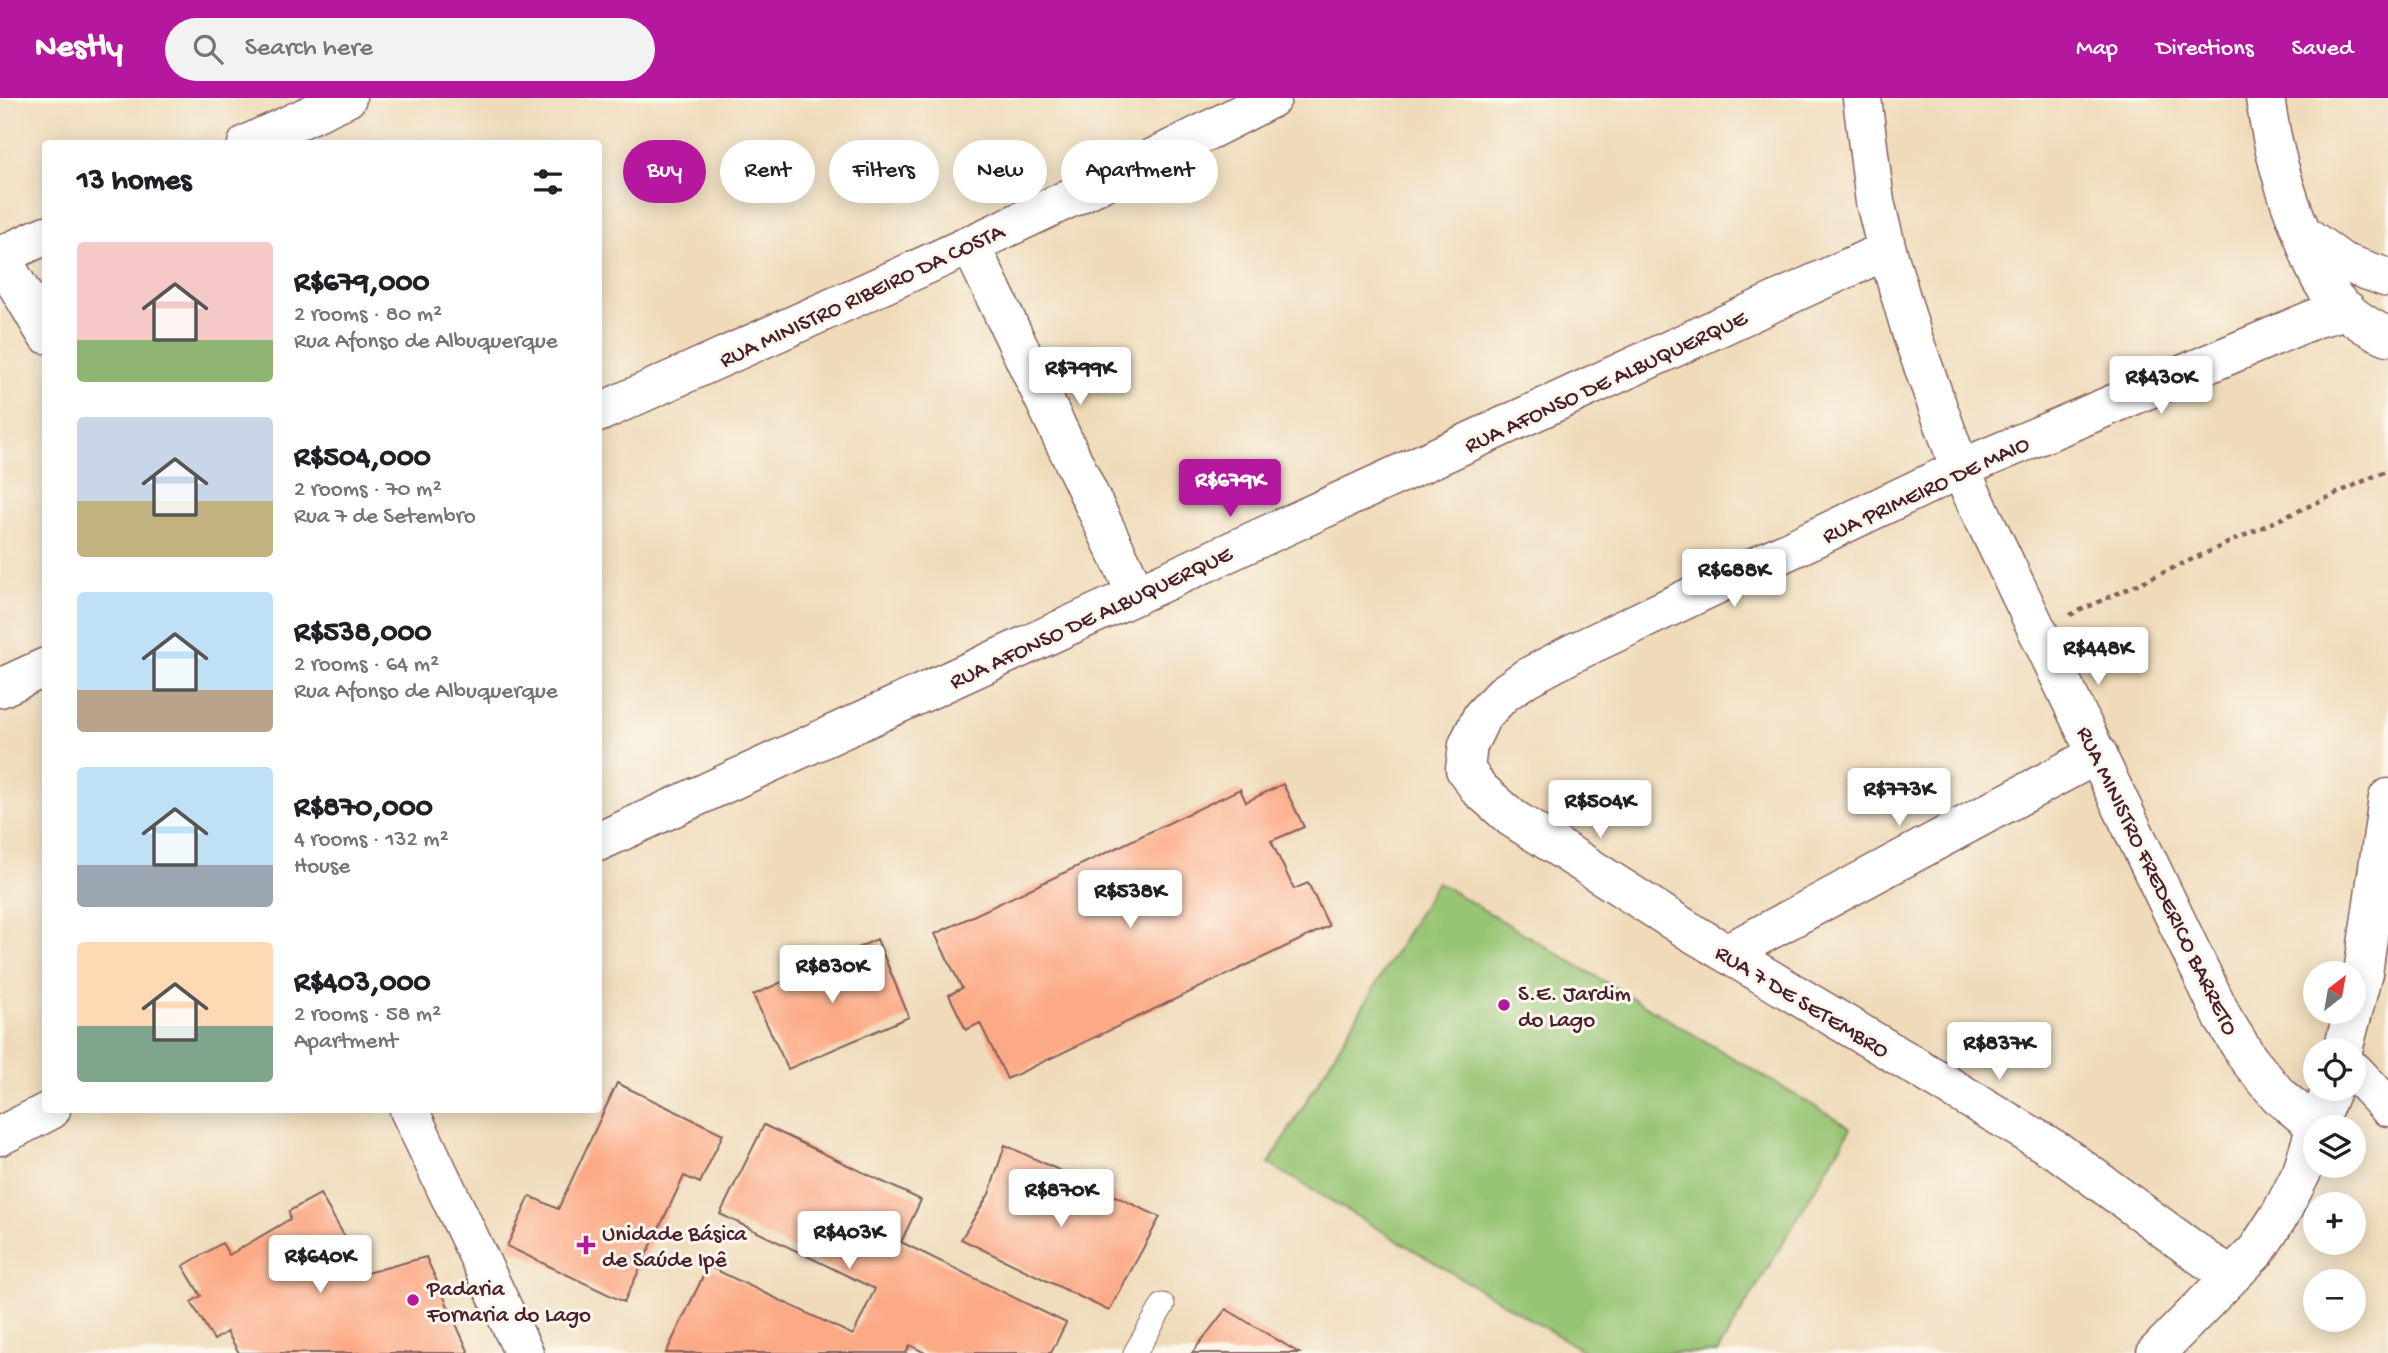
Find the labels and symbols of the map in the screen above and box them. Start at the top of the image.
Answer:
street label: RUA MINISTRO RIBEIRO DA COSTA [716,219,1010,375]
street label: RUA AFONSO DE ALBUQUERQUE [1461,305,1753,461]
pin: R$799K [1023,348,1137,407]
pin: R$430K [2104,356,2218,416]
street label: RUA PRIMEIRO DE MAIO [1819,431,2034,551]
pin: R$679K [1173,460,1287,519]
street label: RUA AFONSO DE ALBUQUERQUE [946,541,1238,697]
pin: R$688K [1677,550,1791,609]
pin: R$448K [2041,628,2155,687]
street label: RUA MINISTRO FREDERICO BARRETO [2069,723,2243,1041]
pin: R$773K [1842,768,1956,828]
pin: R$504K [1543,780,1657,840]
pin: R$538K [1073,870,1187,930]
street label: RUA 7 DE SETEMBRO [1709,940,1893,1066]
pin: R$830K [775,946,889,1005]
north arrow [2303,961,2366,1024]
place label: S.E. Jardim do Lago [1518,982,1631,1035]
marker: S.E. Jardim do Lago [1496,997,1512,1013]
pin: R$837K [1942,1023,2056,1082]
pin: R$870K [1004,1170,1118,1229]
pin: R$403K [792,1212,906,1271]
place label: Unidade Básica de Saúde Ipê [602,1222,748,1275]
marker: Unidade Básica de Saúde Ipê [576,1235,596,1255]
pin: R$640K [263,1236,377,1295]
place label: Padaria Fornaria do Lago [426,1277,591,1330]
marker: Padaria Fornaria do Lago [405,1292,421,1308]

